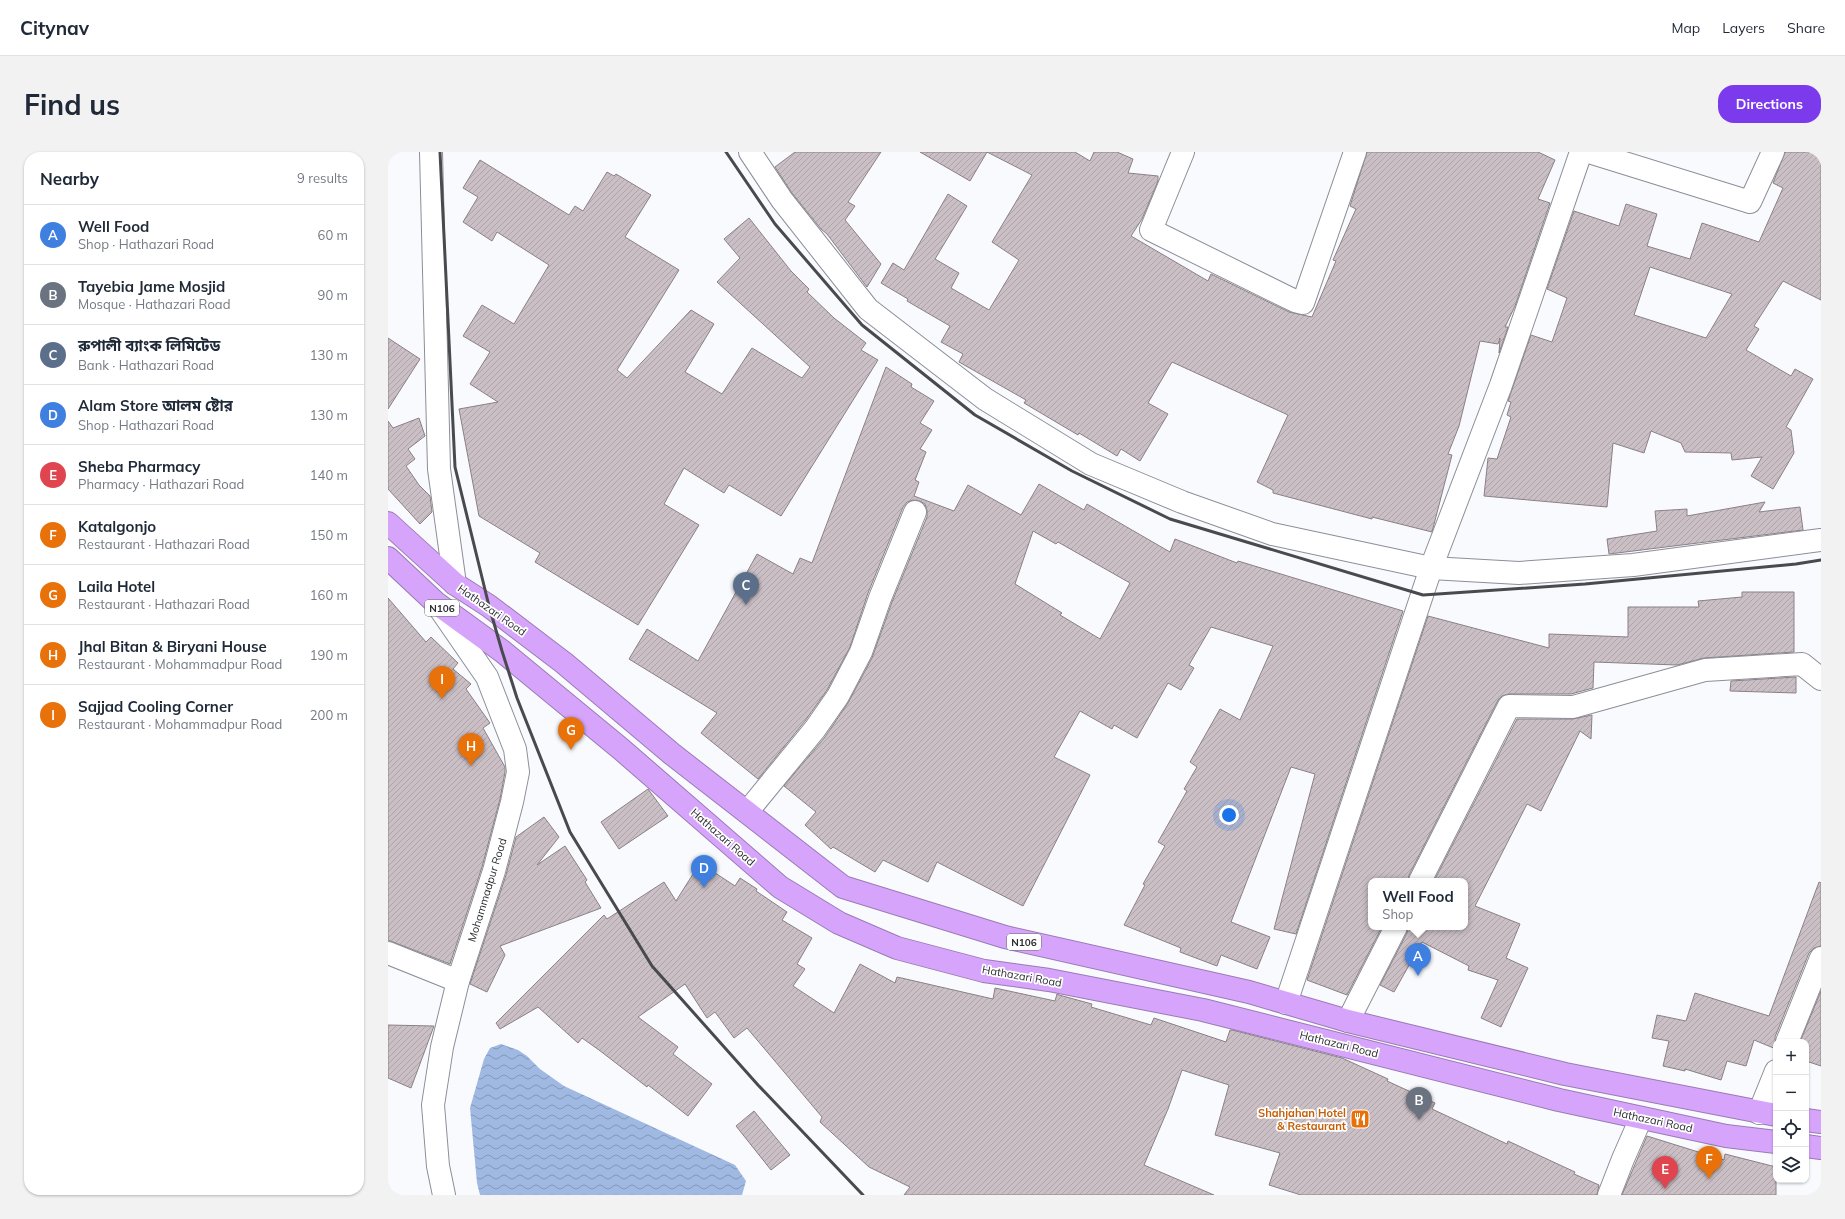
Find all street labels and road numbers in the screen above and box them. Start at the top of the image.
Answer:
street label: Hathazari Road [455,581,529,639]
road number: N106 [425,600,459,616]
street label: Hathazari Road [688,805,758,869]
street label: Mohammadpur Road [465,836,509,944]
road number: N106 [1007,934,1041,950]
street label: Hathazari Road [981,962,1063,990]
street label: Hathazari Road [1298,1027,1380,1061]
street label: Hathazari Road [1612,1105,1694,1135]

